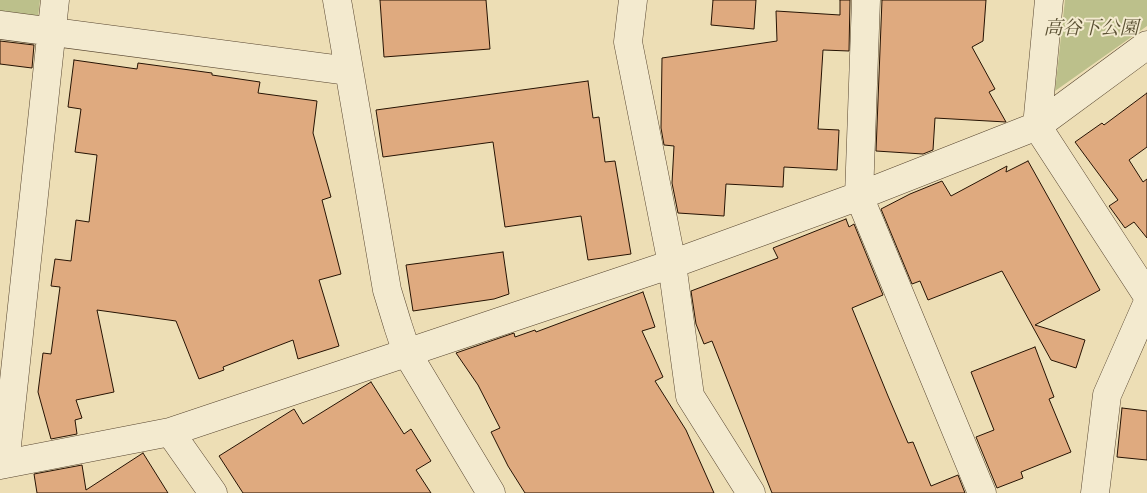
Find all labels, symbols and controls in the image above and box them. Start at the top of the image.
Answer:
park label: 高谷下公園 [1044,19,1138,41]

